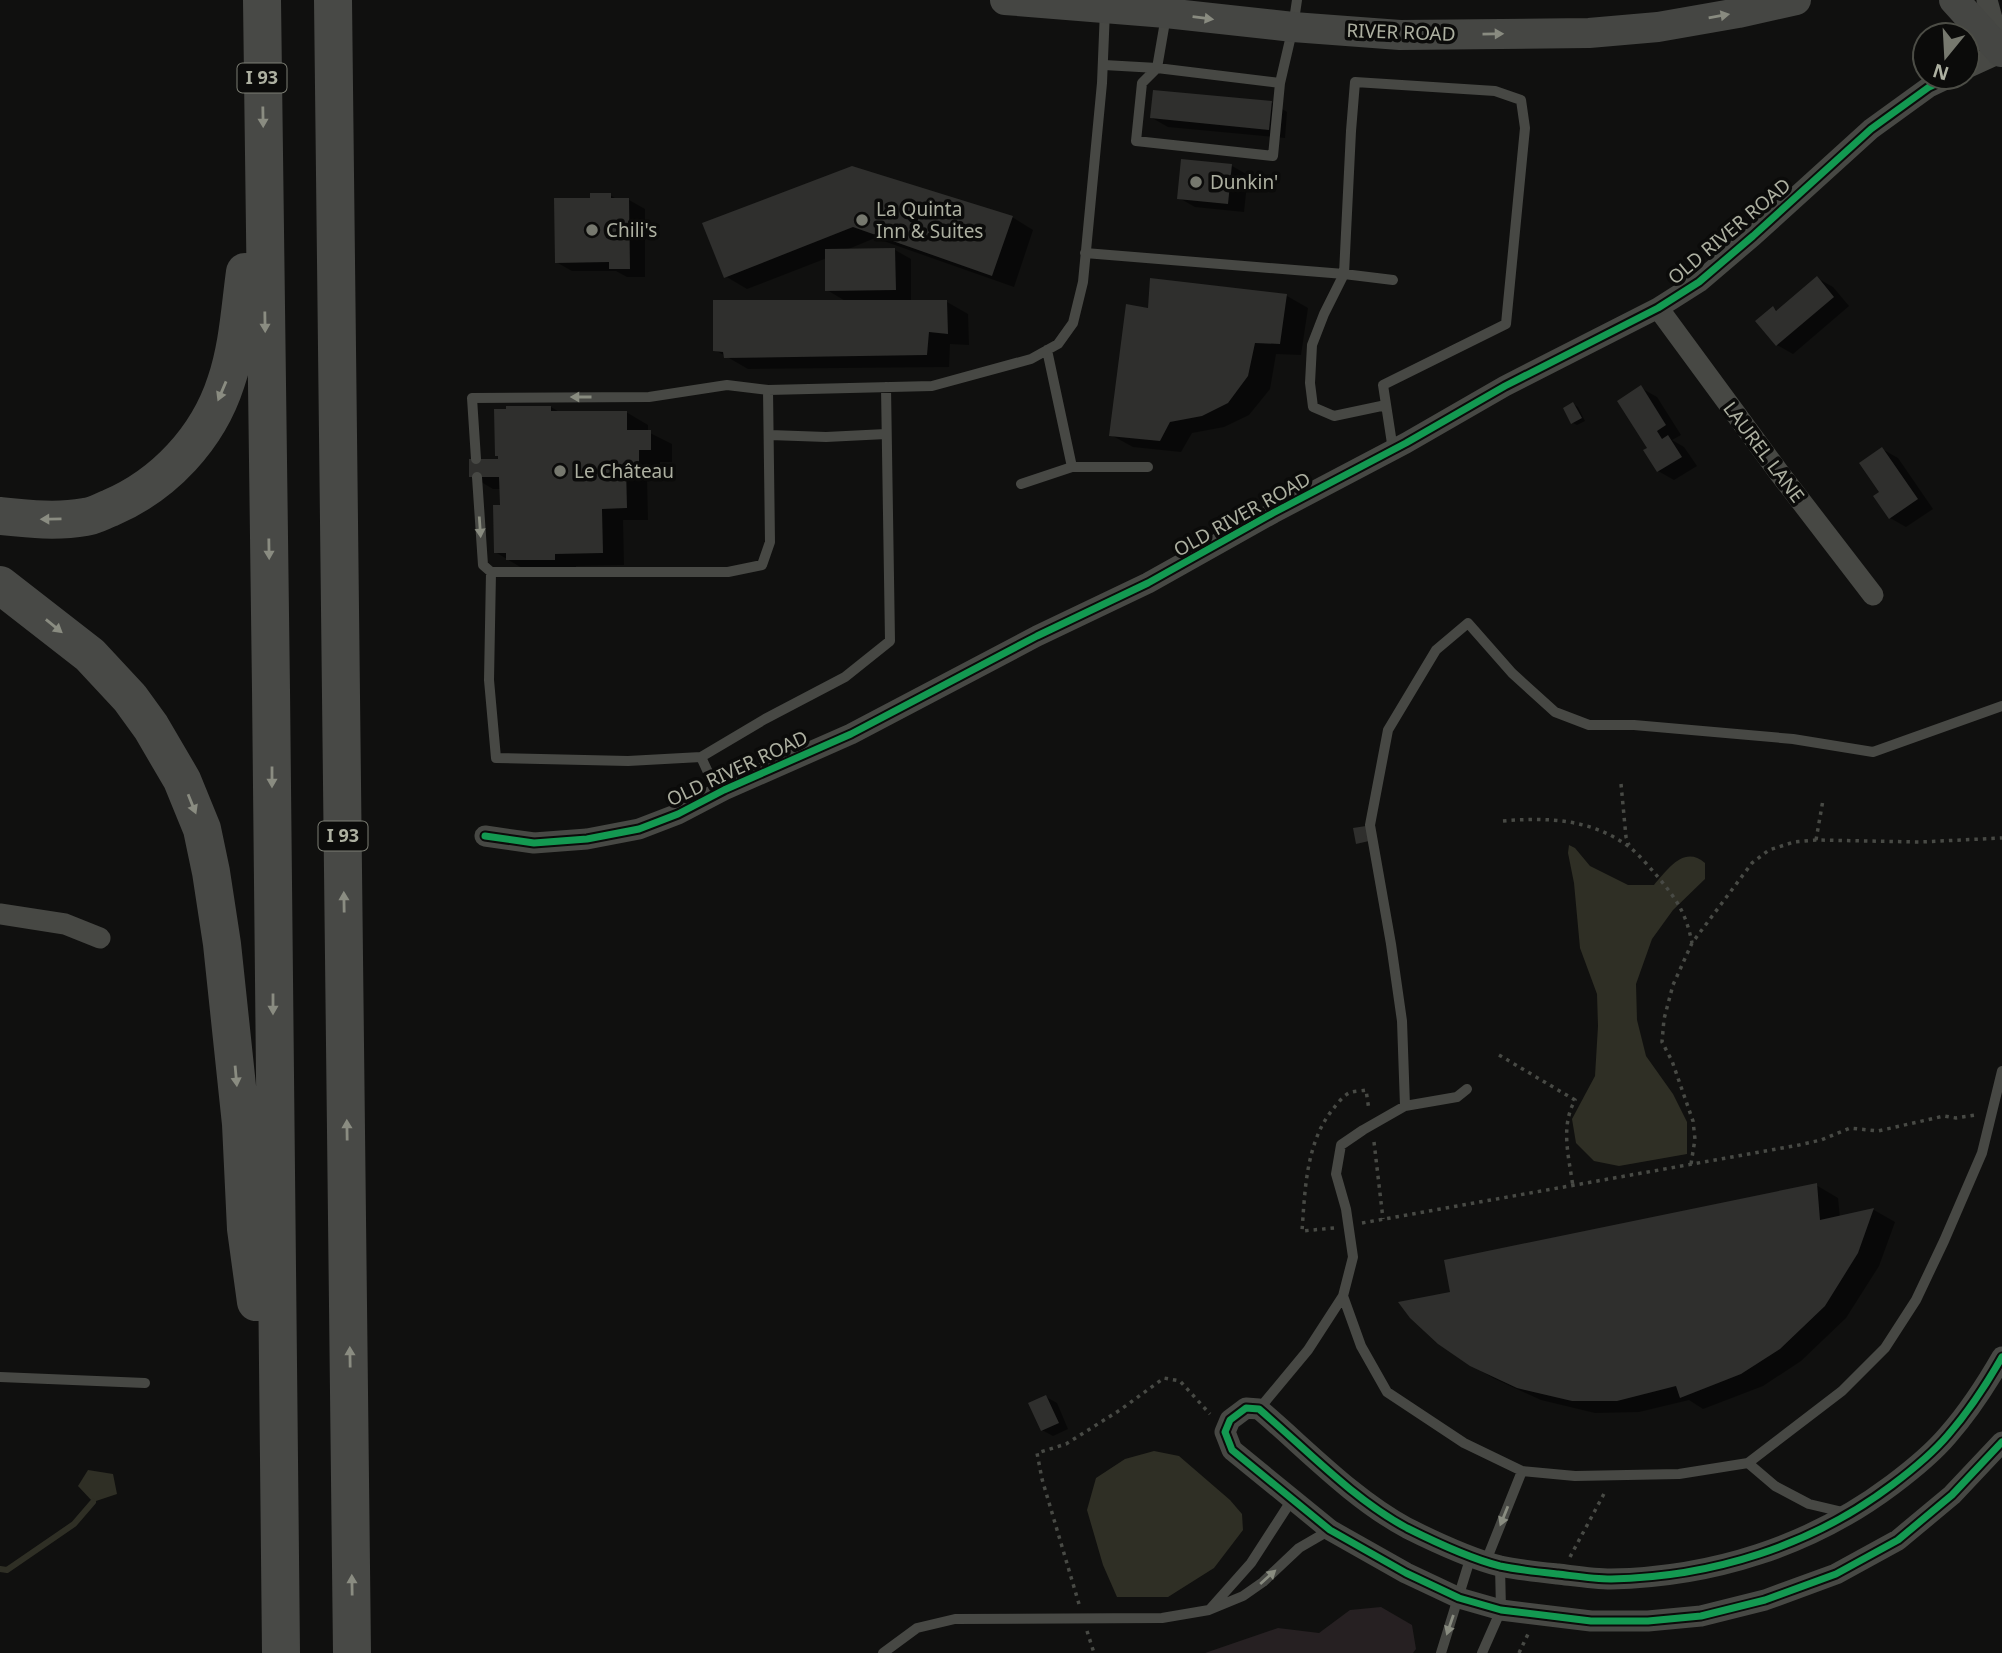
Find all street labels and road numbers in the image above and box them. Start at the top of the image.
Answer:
street label: RIVER ROAD [1346,17,1456,47]
road number: I 93 [238,64,286,92]
street label: OLD RIVER ROAD [1662,172,1796,290]
street label: LAUREL LANE [1717,396,1811,508]
street label: OLD RIVER ROAD [1169,466,1315,562]
street label: OLD RIVER ROAD [662,724,812,812]
road number: I 93 [318,822,368,850]

